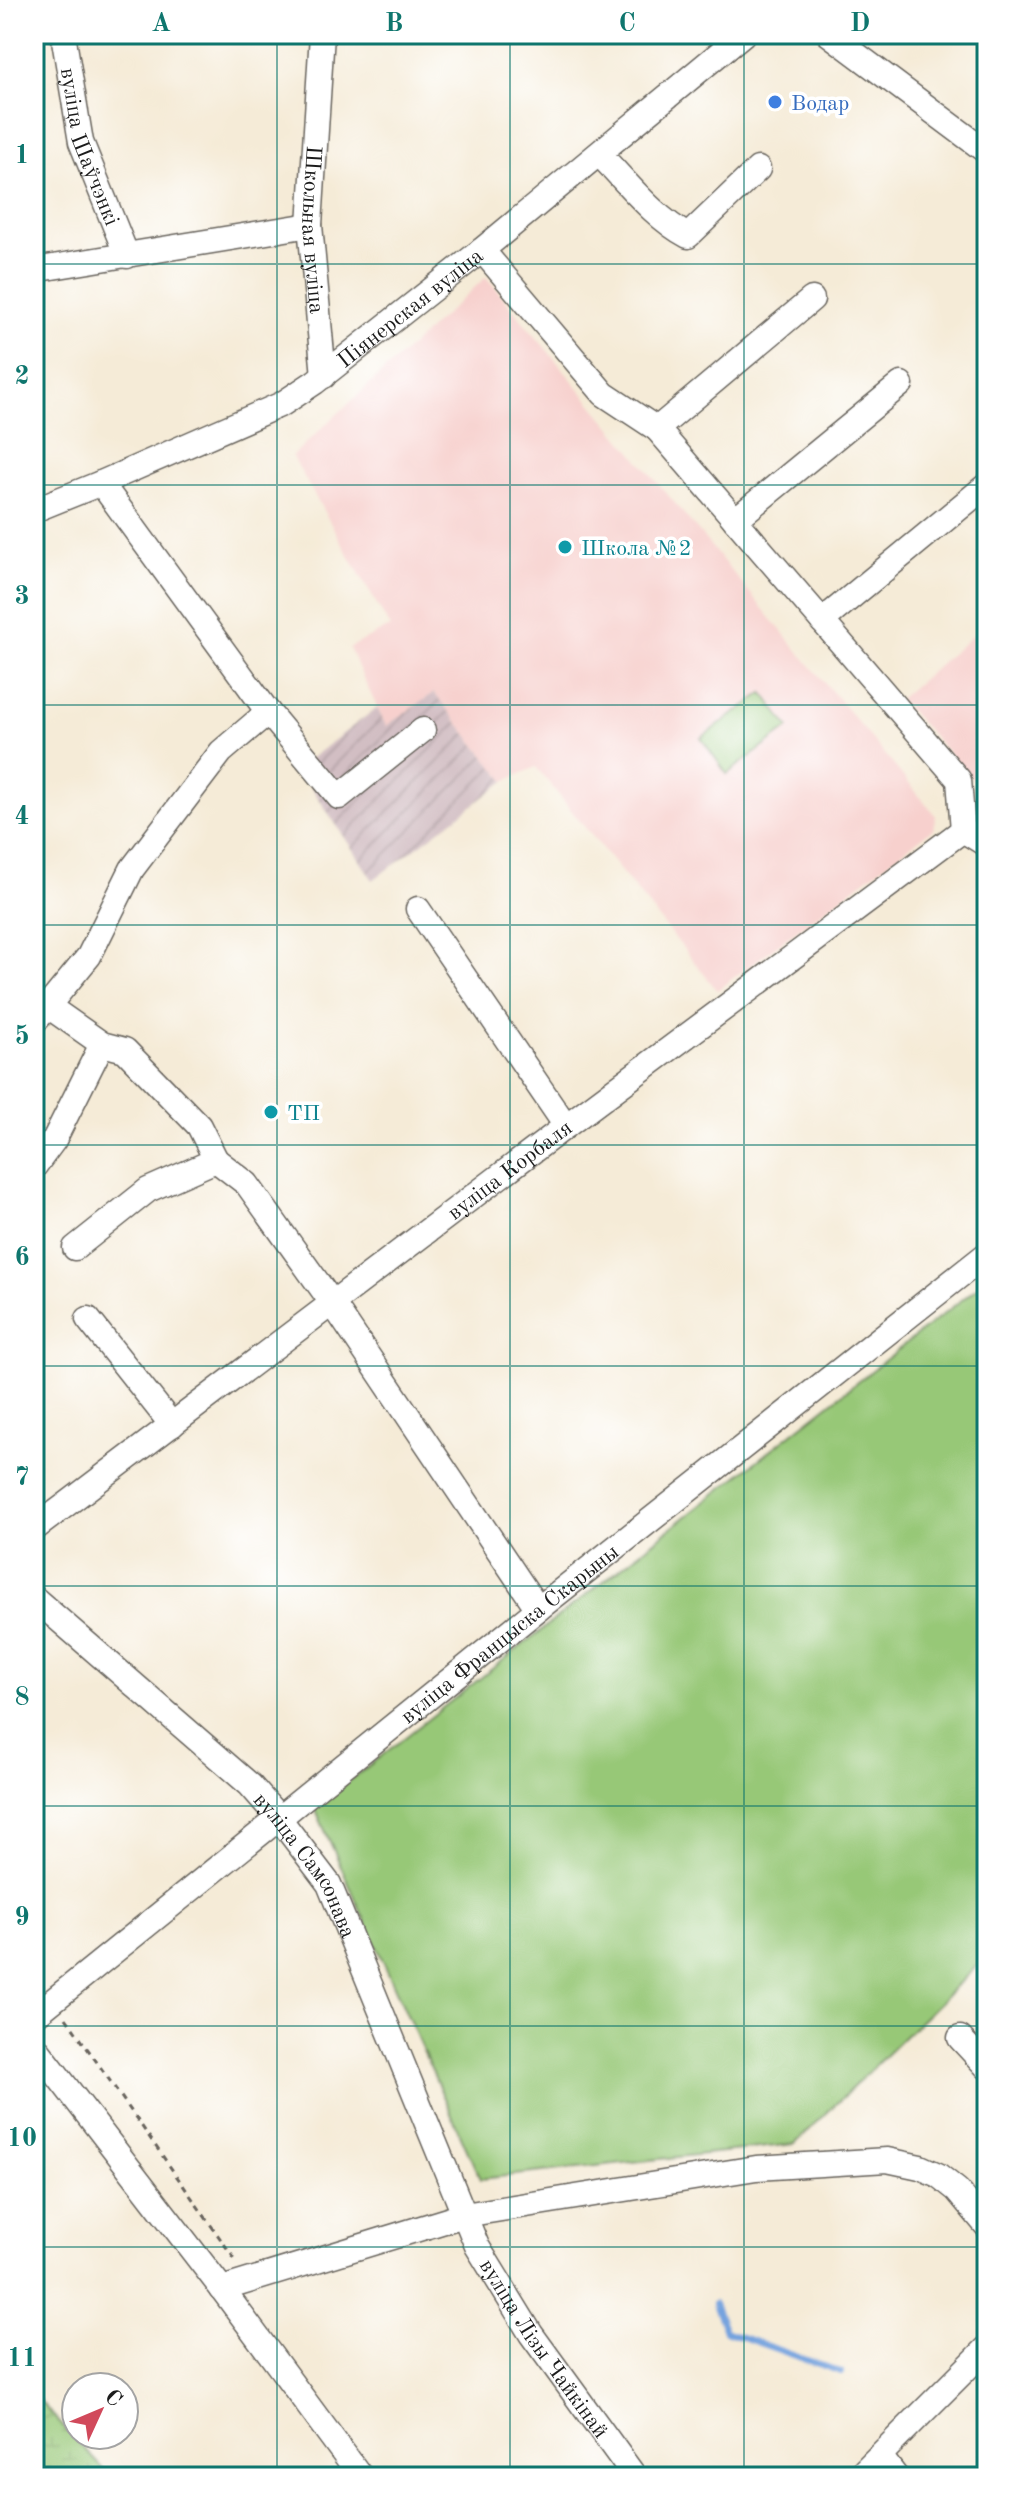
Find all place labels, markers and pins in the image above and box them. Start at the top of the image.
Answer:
marker: Водар [766,93,784,111]
place label: Водар [791,93,850,115]
marker: Школа №2 [556,538,574,556]
place label: Школа №2 [581,538,692,560]
marker: ТП [262,1103,280,1121]
place label: ТП [287,1103,320,1125]

